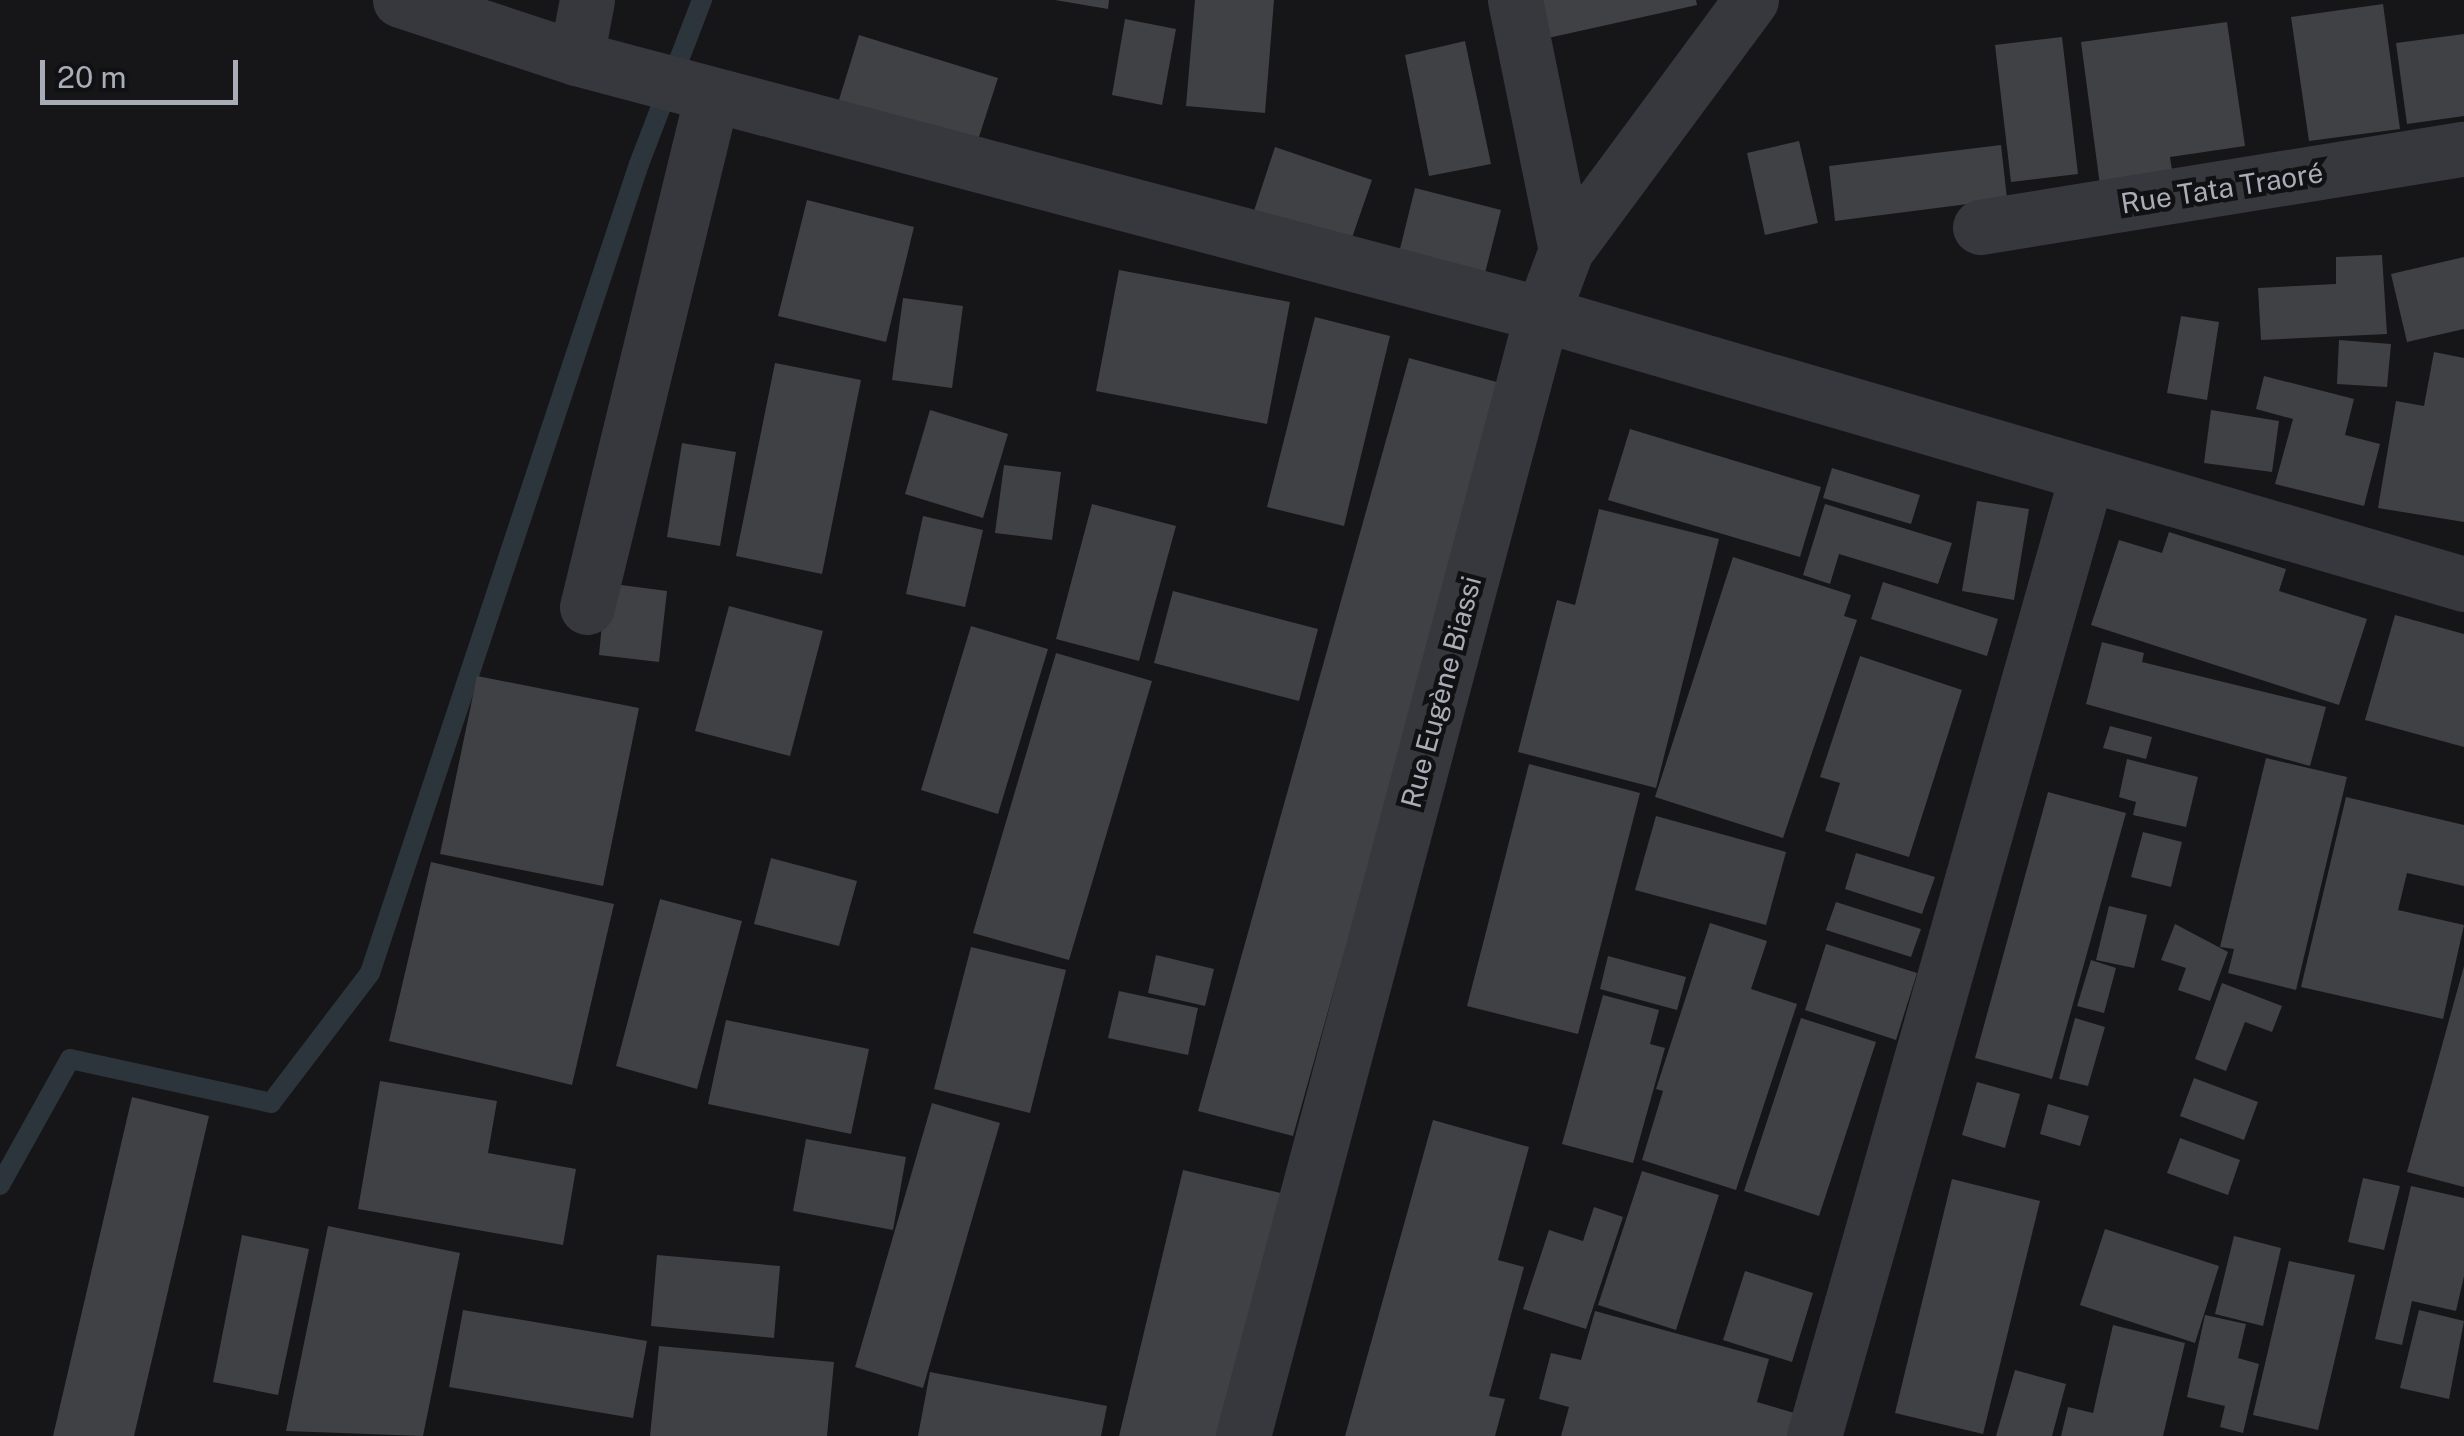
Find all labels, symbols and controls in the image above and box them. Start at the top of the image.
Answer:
scale bar [45,40,242,102]
text: 20 m [57,59,126,95]
street label: Rue Tata Traoré [2118,155,2326,221]
street label: Rue Eugène Biassi [1394,572,1488,812]

